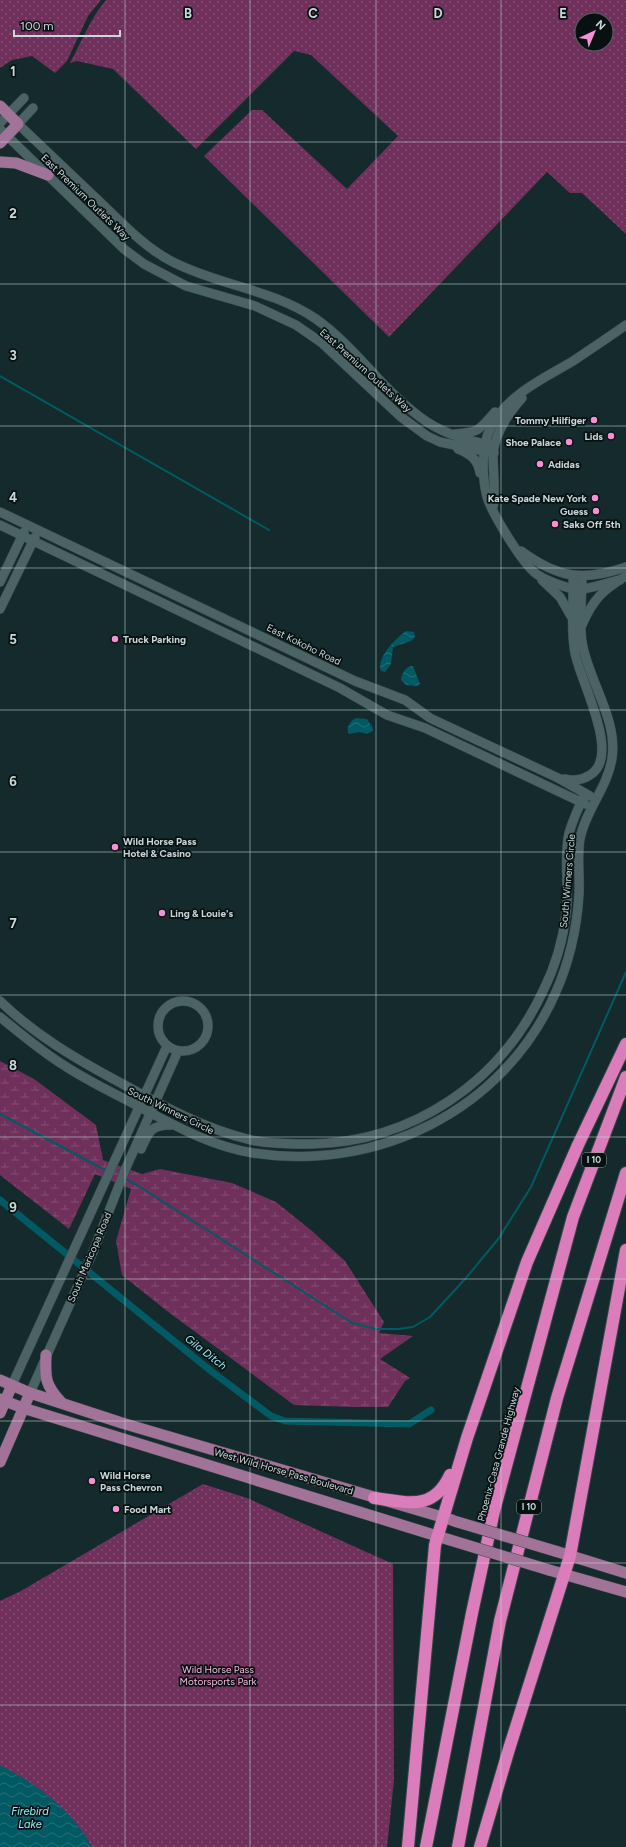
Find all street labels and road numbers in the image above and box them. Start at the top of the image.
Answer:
street label: East Premium Outlets Way [38,151,134,244]
street label: East Premium Outlets Way [317,326,415,416]
street label: East Kokoho Road [264,621,343,668]
street label: South Winners Circle [557,833,578,929]
street label: South Winners Circle [126,1084,217,1137]
road number: I 10 [582,1153,606,1167]
street label: South Maricopa Road [65,1210,114,1304]
street label: Phoenix-Casa Grande Highway [474,1385,523,1523]
street label: West Wild Horse Pass Boulevard [213,1445,355,1498]
road number: I 10 [517,1500,541,1514]

